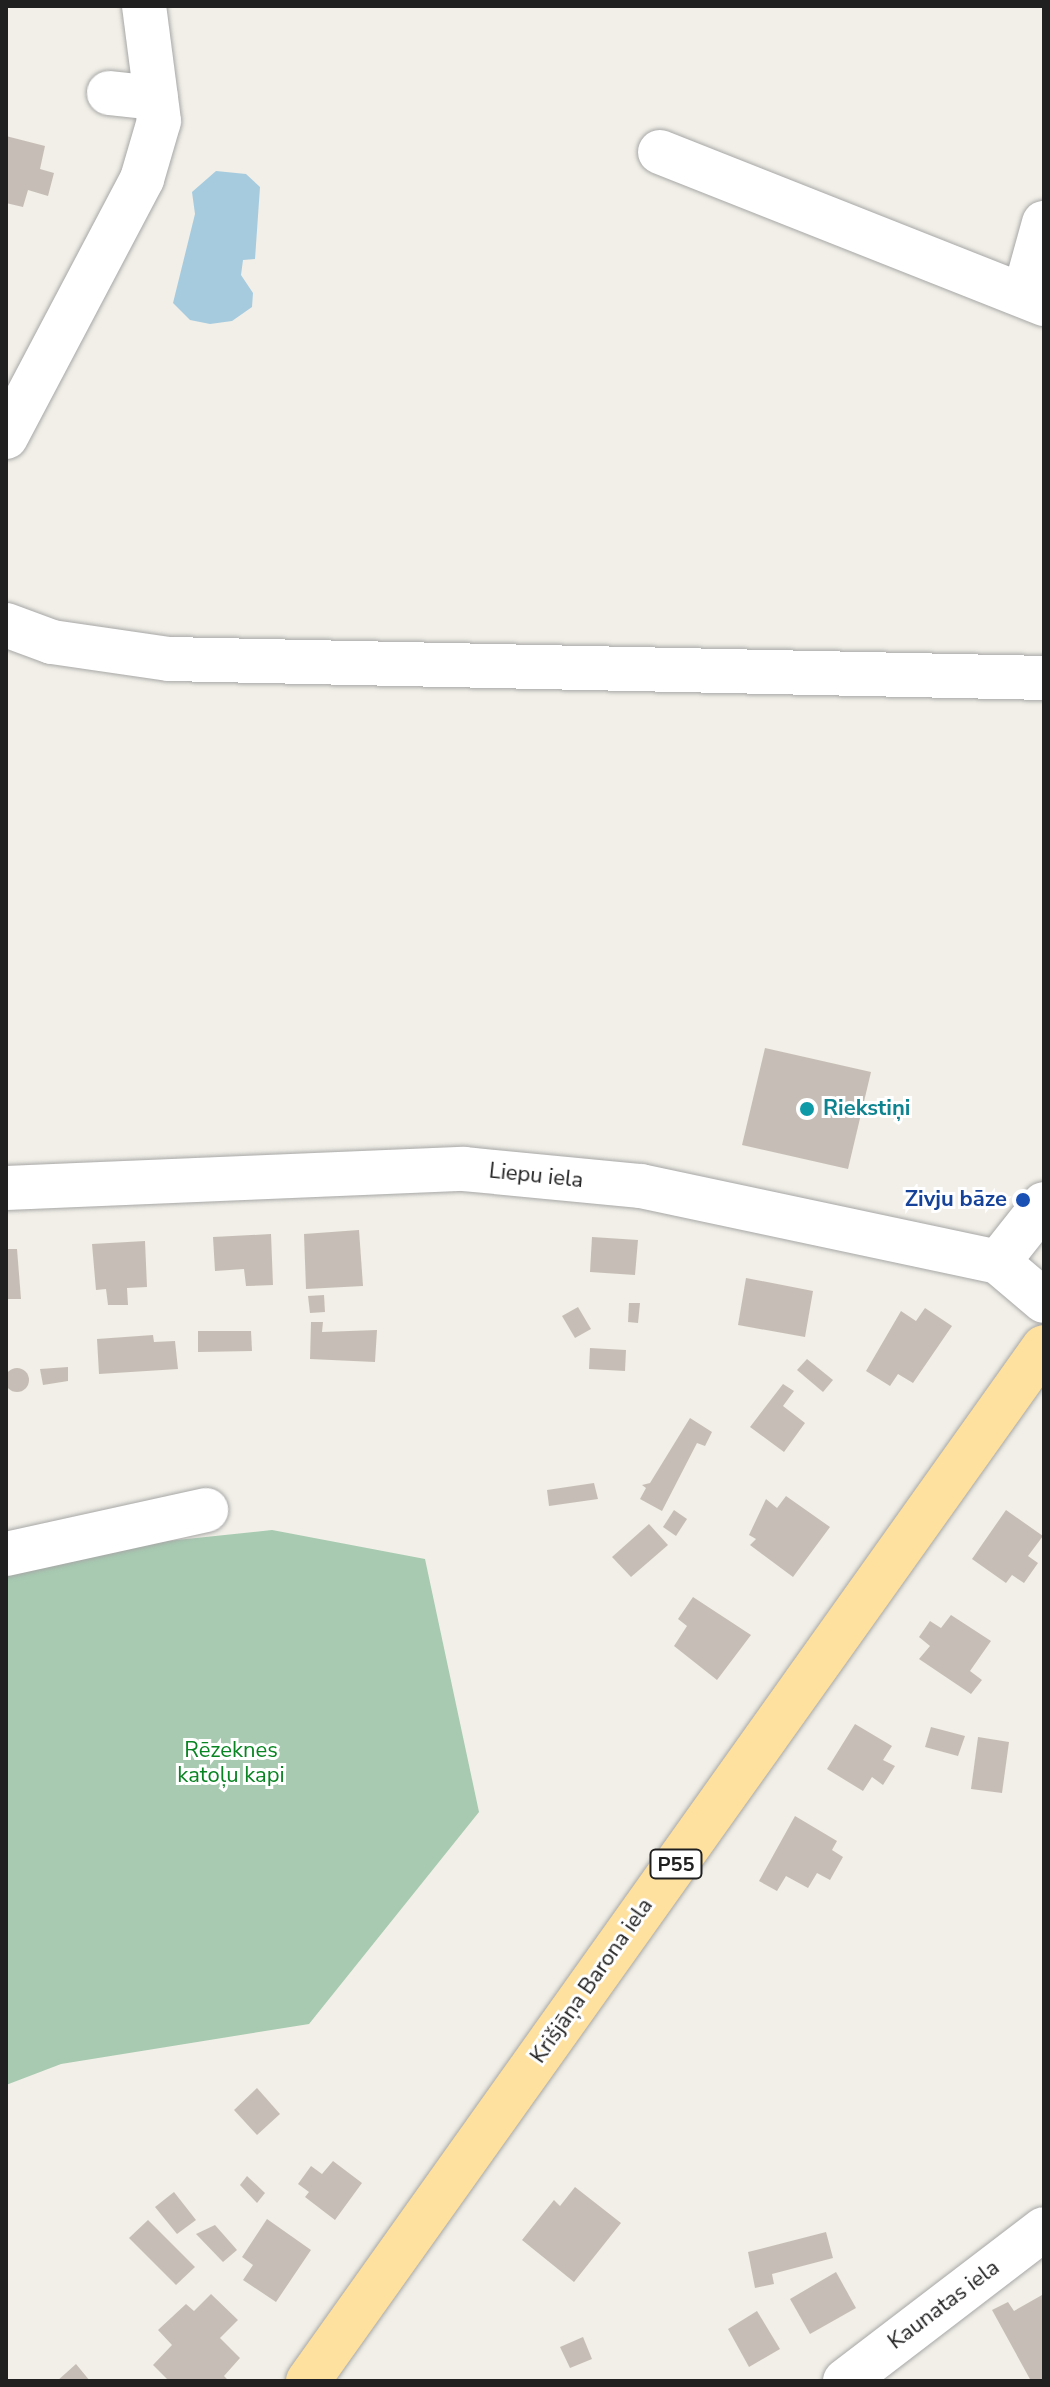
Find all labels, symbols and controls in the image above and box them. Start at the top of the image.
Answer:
place label: Riekstiņi [823,1096,910,1122]
marker: Riekstiņi [798,1100,816,1118]
street label: Liepu iela [488,1158,584,1194]
place label: Zivju bāze [905,1187,1007,1213]
marker: Zivju bāze [1014,1191,1032,1209]
park label: Rēzeknes katoļu kapi [177,1737,285,1788]
road number: P55 [648,1848,704,1880]
street label: Krišjāņa Barona iela [525,1893,659,2069]
street label: Kaunatas iela [883,2255,1005,2355]

